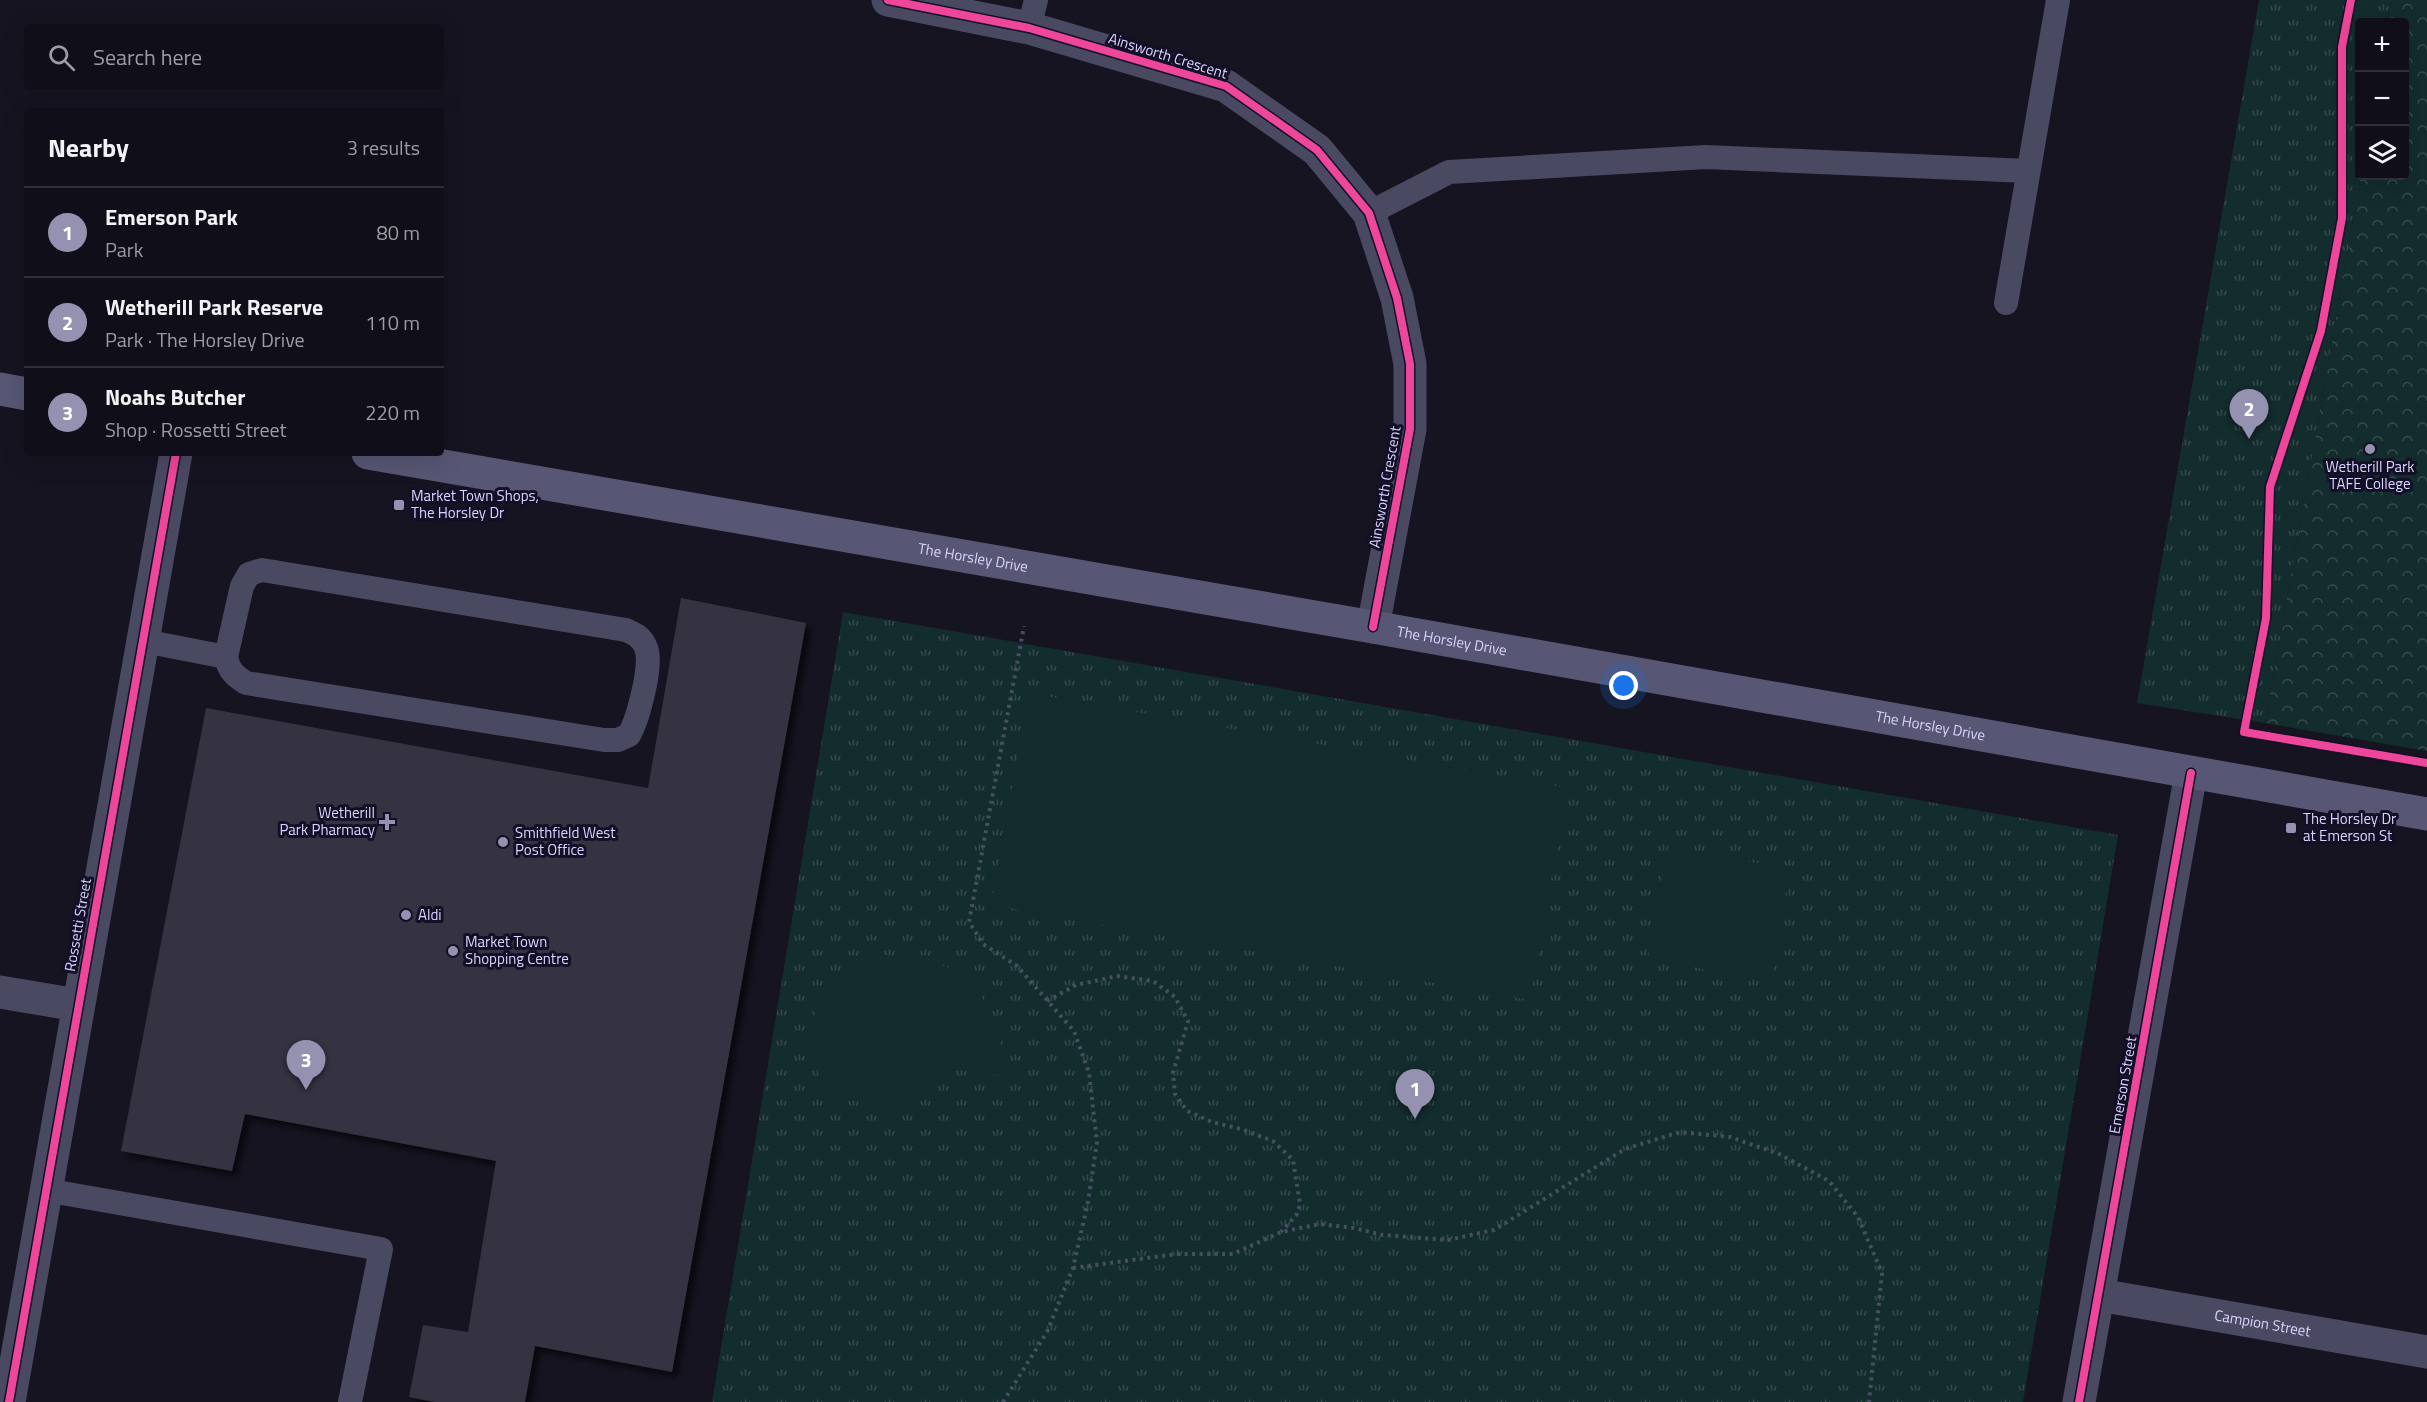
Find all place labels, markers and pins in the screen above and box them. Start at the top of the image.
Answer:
pin: 2 [2230,390,2268,439]
marker: Wetherill Park TAFE College [2363,442,2377,456]
place label: Wetherill Park TAFE College [2326,455,2414,495]
place label: Market Town Shops, The Horsley Dr [411,484,539,524]
marker: Market Town Shops, The Horsley Dr [392,498,406,512]
place label: Wetherill Park Pharmacy [279,801,375,841]
place label: The Horsley Dr at Emerson St [2303,807,2396,847]
marker: Wetherill Park Pharmacy [380,815,394,829]
place label: Smithfield West Post Office [515,821,616,861]
marker: The Horsley Dr at Emerson St [2284,821,2298,835]
marker: Smithfield West Post Office [496,835,510,849]
place label: Aldi [418,903,442,926]
marker: Aldi [399,908,413,922]
place label: Market Town Shopping Centre [465,930,569,970]
marker: Market Town Shopping Centre [446,944,460,958]
pin: 3 [286,1040,326,1090]
pin: 1 [1396,1070,1434,1119]

